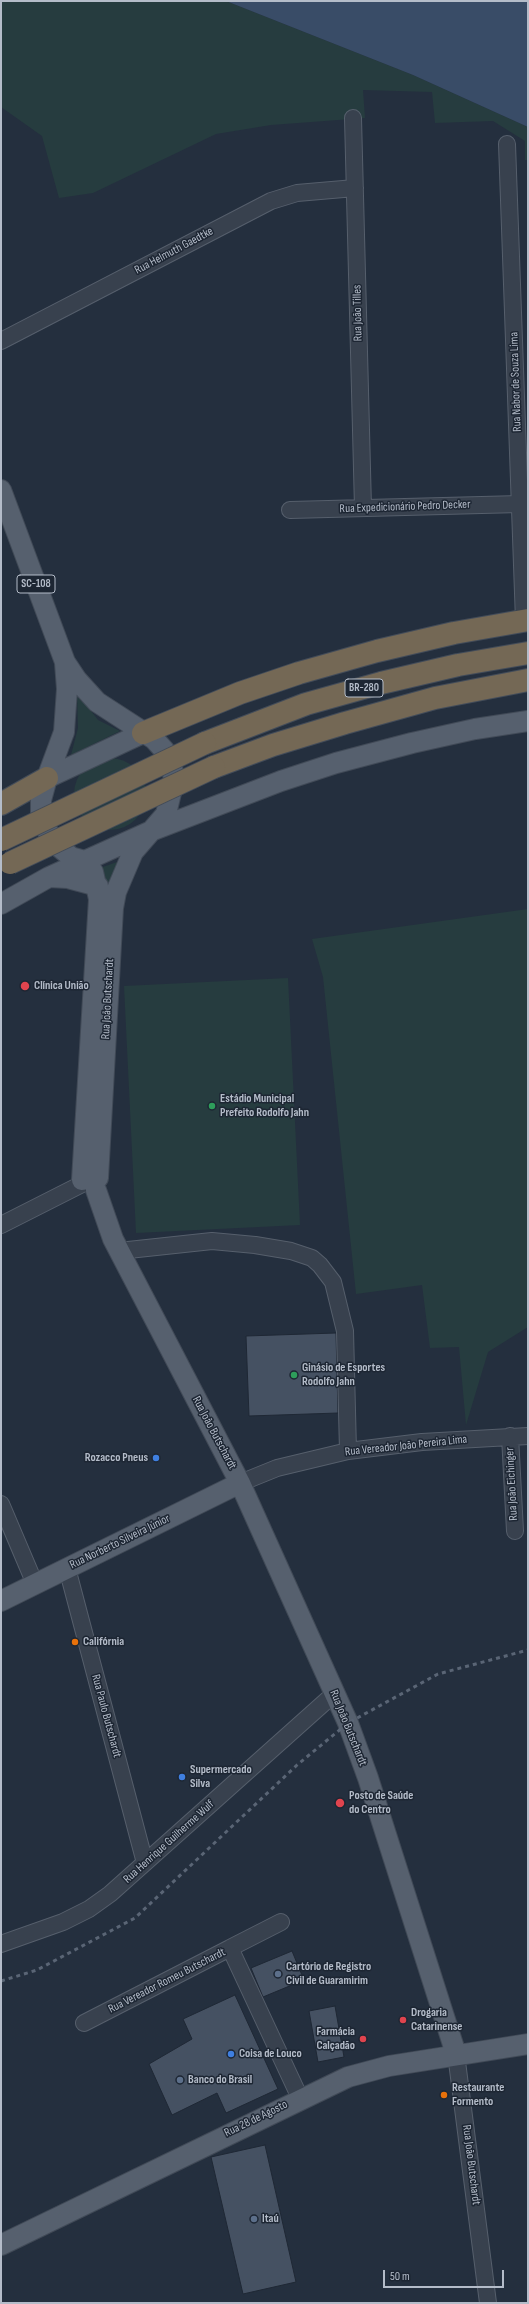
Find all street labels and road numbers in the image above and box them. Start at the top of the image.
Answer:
street label: Rua Helmuth Gaedtke [132,224,216,278]
street label: Rua João Tilles [350,285,366,341]
street label: Rua Nabor de Souza Lima [507,332,525,432]
street label: Rua Expedicionário Pedro Decker [339,498,471,516]
road number: SC-108 [17,575,55,593]
road number: BR-280 [345,679,383,697]
street label: Rua João Butschardt [99,958,117,1040]
street label: Rua João Butschardt [189,1394,239,1472]
street label: Rua Vereador João Pereira Lima [344,1432,468,1460]
street label: Rua João Eichinger [503,1447,521,1521]
street label: Rua Norberto Silveira Júnior [68,1511,172,1573]
street label: Rua Paulo Butschardt [88,1673,124,1759]
street label: Rua João Butschardt [326,1688,370,1768]
street label: Rua Henrique Guilherme Wulf [121,1797,217,1887]
street label: Rua Vereador Romeu Butschardt [106,1945,228,2017]
street label: Rua 28 de Agosto [222,2097,290,2141]
street label: Rua João Butschardt [459,2124,483,2206]

